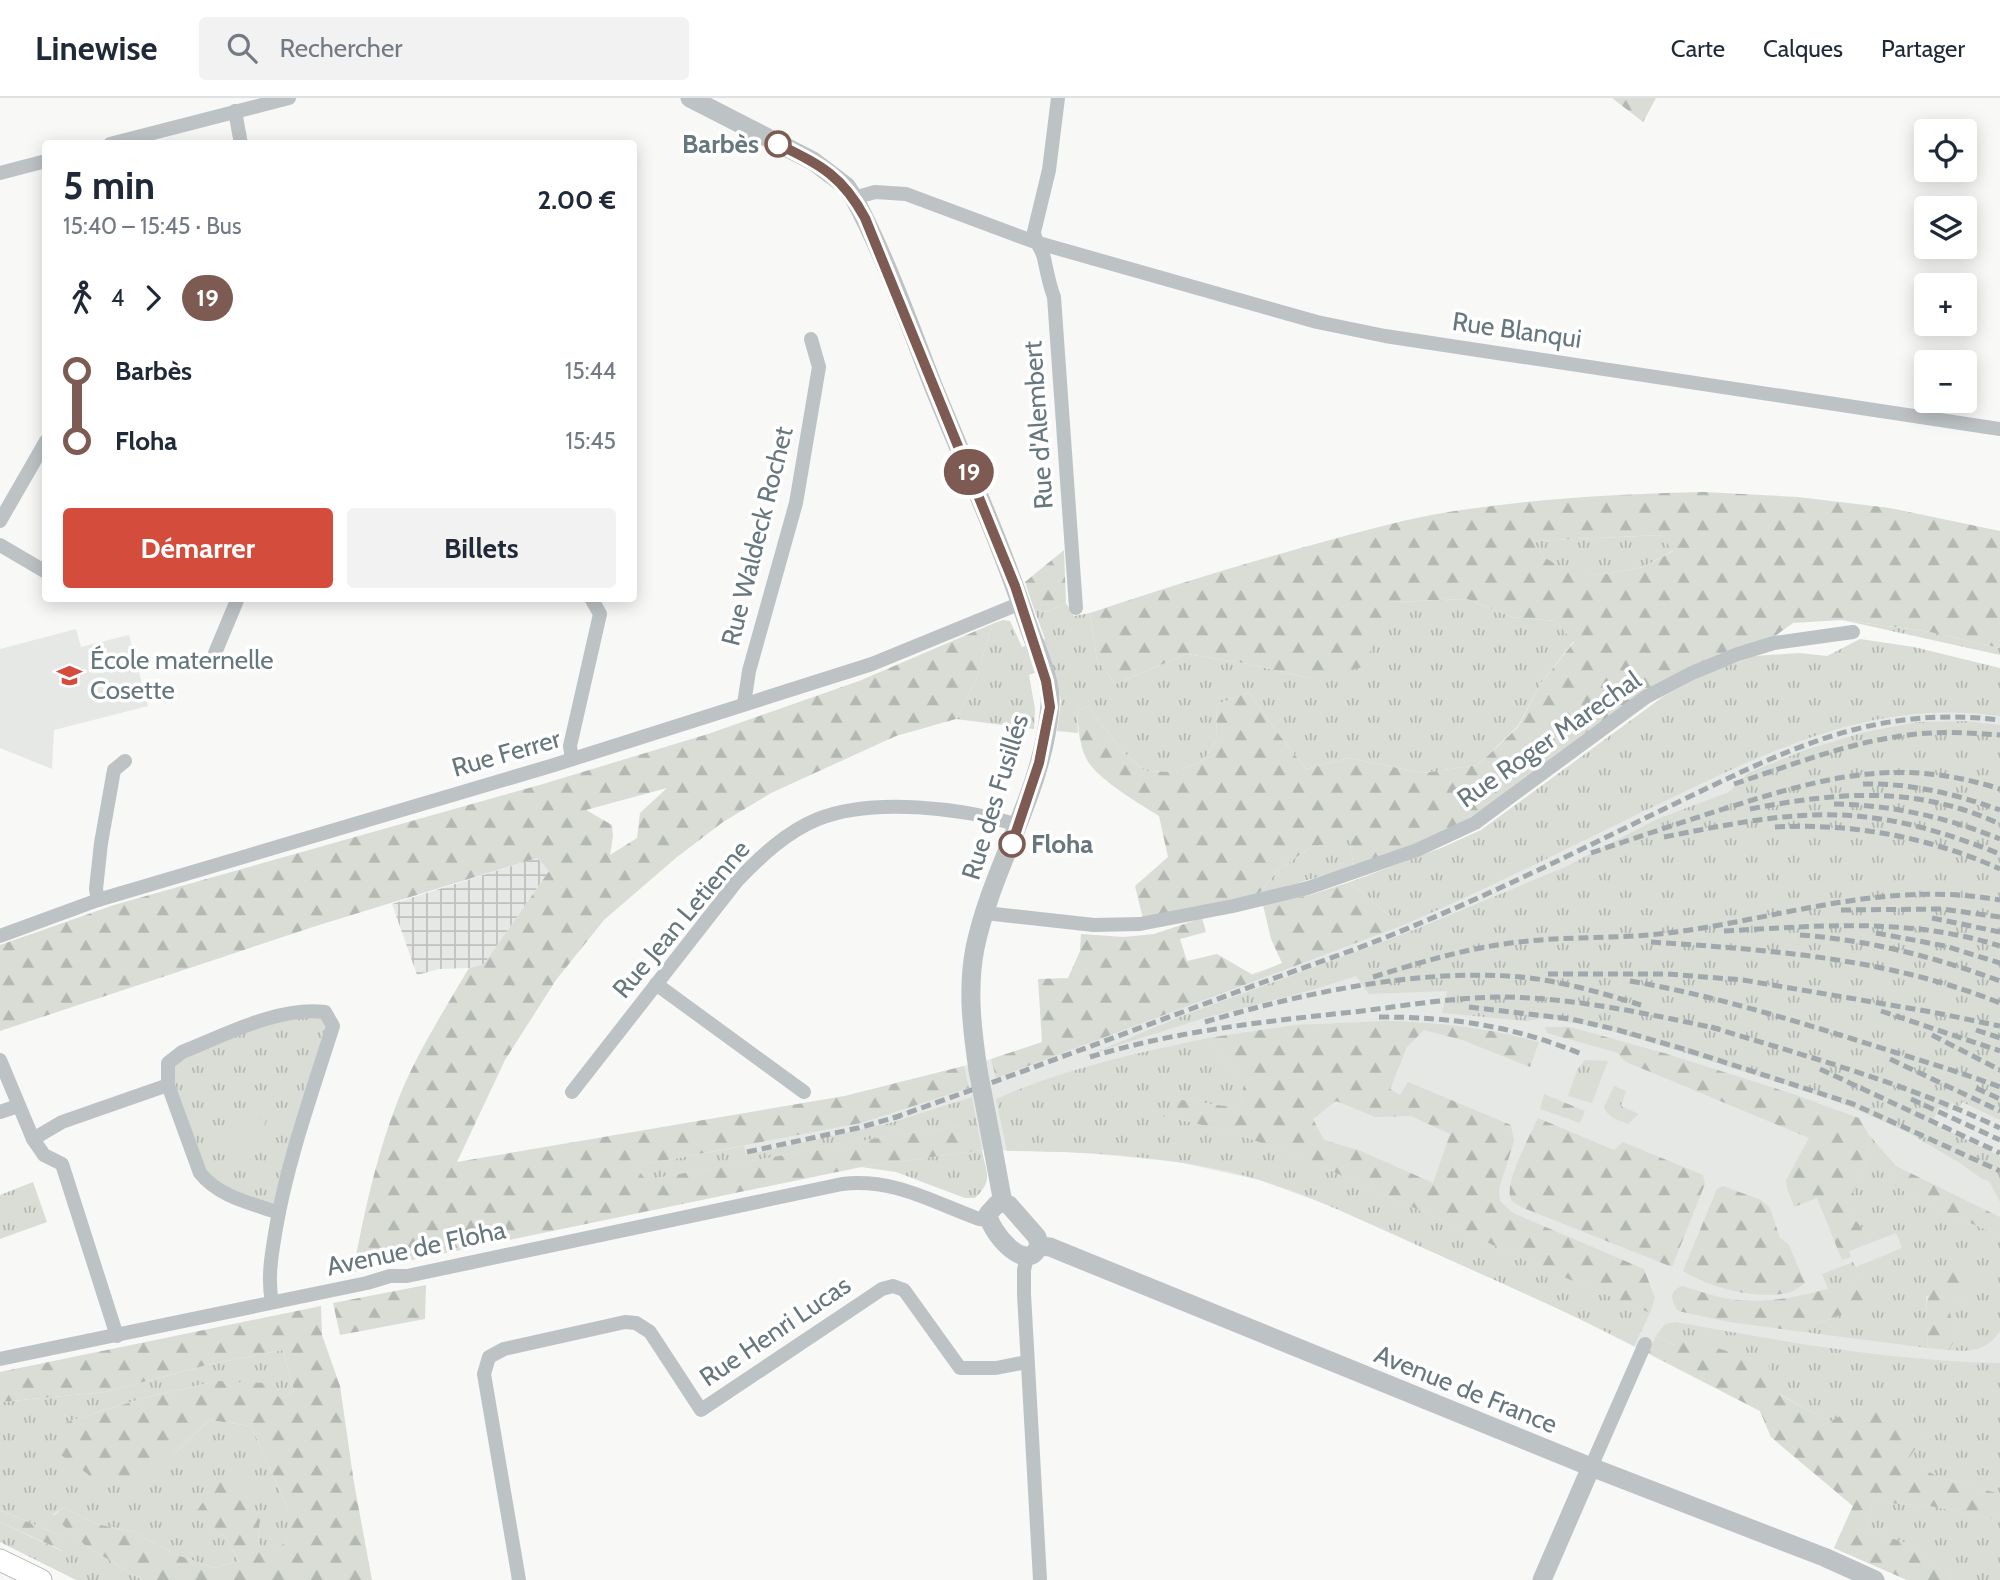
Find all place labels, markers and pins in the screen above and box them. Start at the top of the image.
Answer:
place label: Barbès [682,128,759,160]
marker: Barbès [765,131,791,157]
place label: École maternelle Cosette [90,644,274,706]
school or university icon: École maternelle Cosette [56,661,84,689]
place label: Floha [1031,828,1093,860]
marker: Floha [999,831,1025,857]

